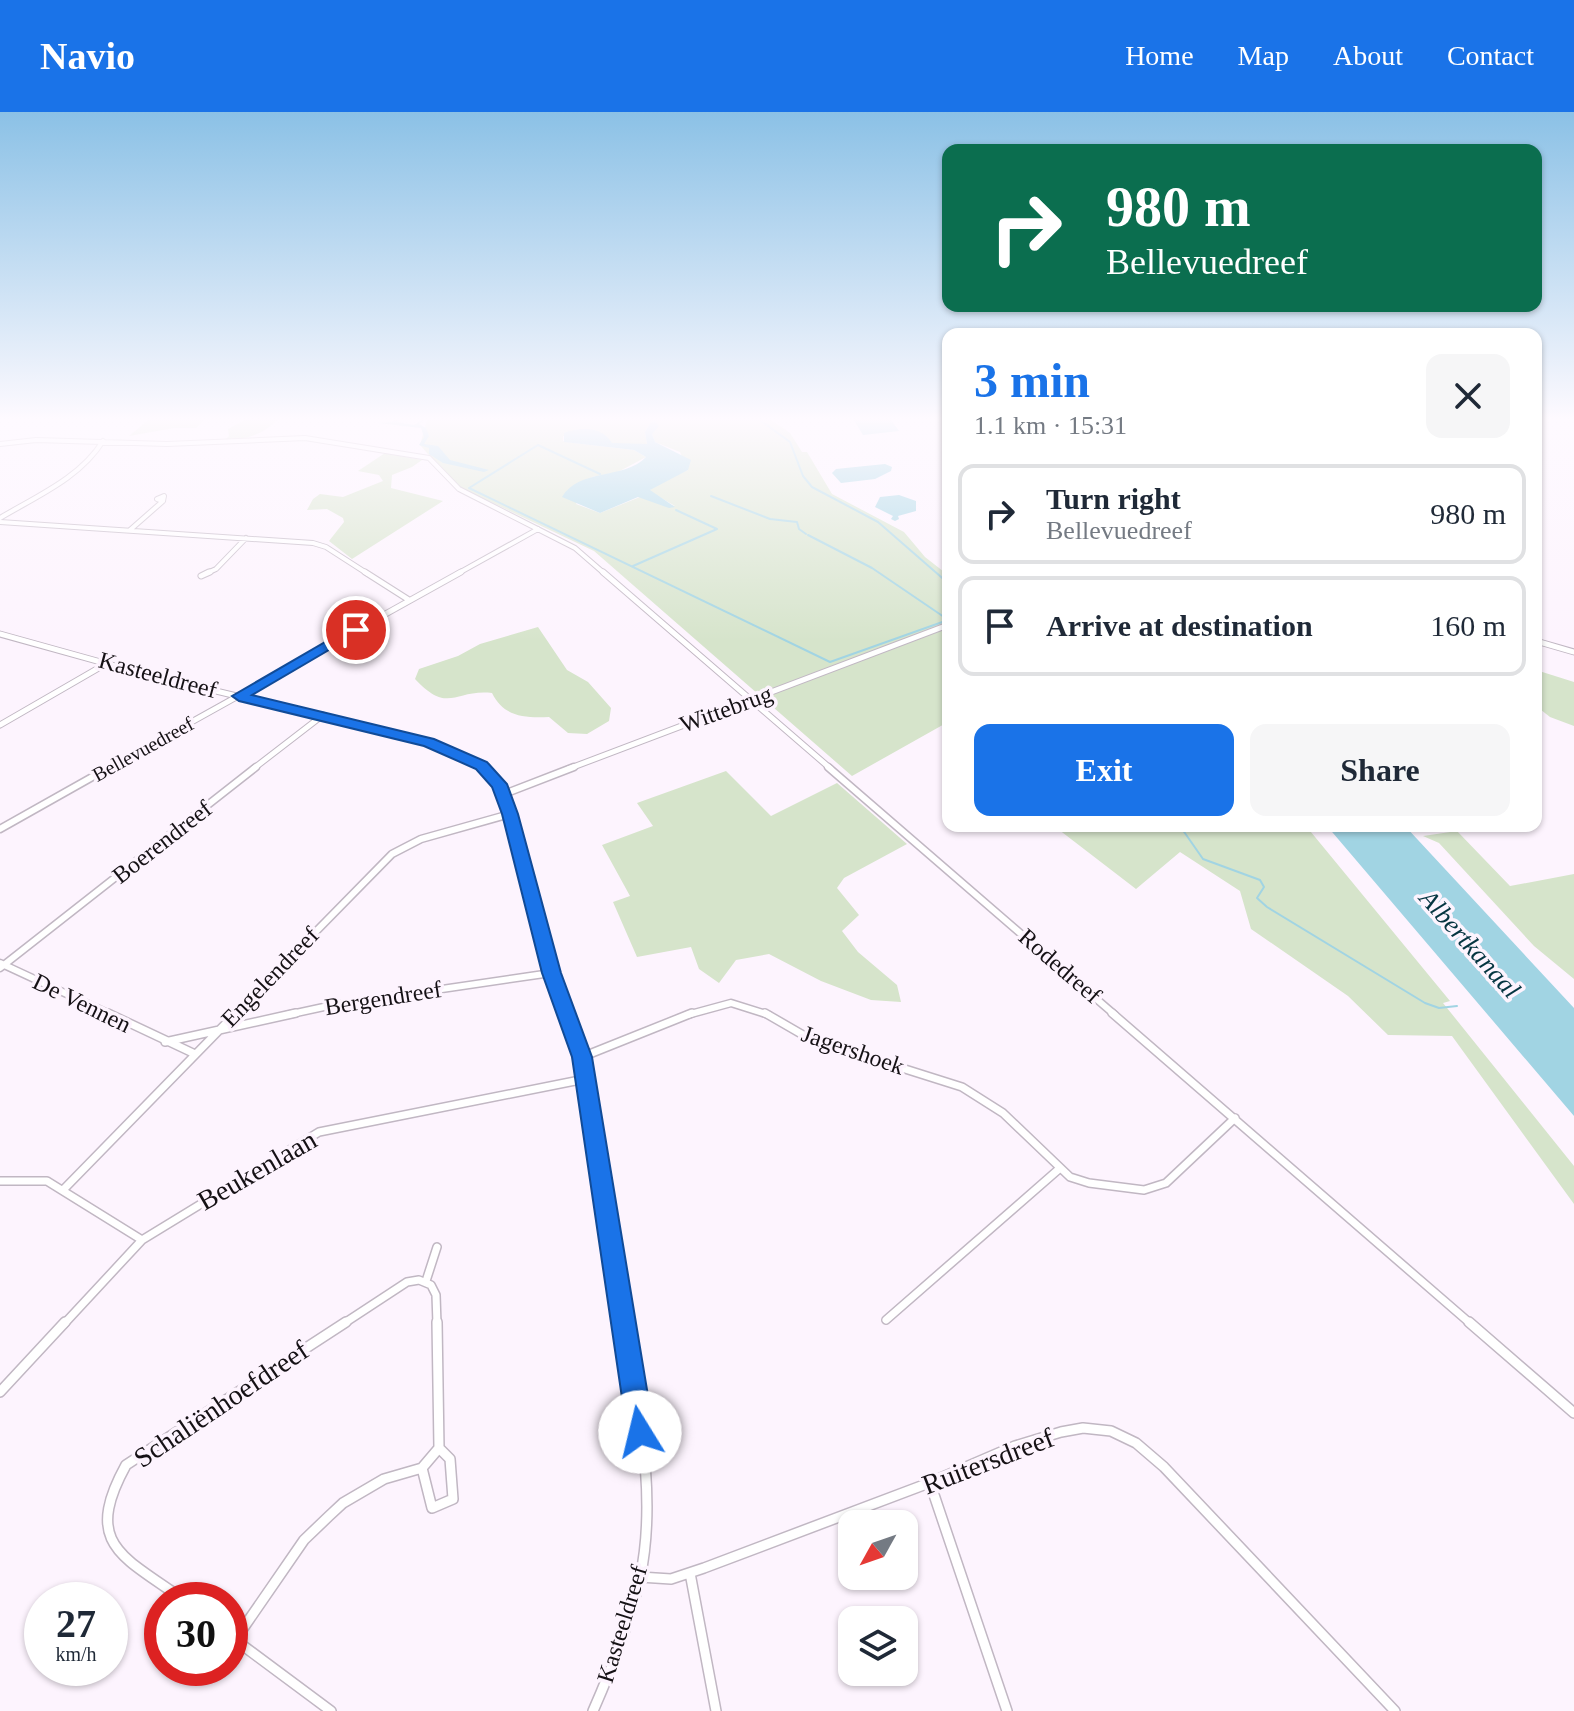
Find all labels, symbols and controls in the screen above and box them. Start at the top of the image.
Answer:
text: Navio [40,35,135,77]
text: Home [1125,40,1194,71]
text: Map [1238,40,1289,71]
text: About [1333,40,1403,71]
text: Contact [1447,40,1534,71]
icon: right [974,176,1078,280]
text: 980 m [1106,176,1251,238]
text: Bellevuedreef [1106,242,1308,282]
text: 3 min [974,354,1090,407]
button: close [1426,354,1510,438]
text: 1.1 km · 15:31 [974,411,1127,440]
text: Turn right [1046,482,1181,515]
icon: right [978,492,1022,536]
text: 980 m [1430,497,1506,530]
text: Bellevuedreef [1046,516,1192,545]
pin [322,596,390,664]
icon: arrive [978,604,1022,648]
icon: arrive [334,608,378,652]
text: Arrive at destination [1046,609,1313,642]
text: 160 m [1430,609,1506,642]
street label: Kasteeldreef [96,647,220,703]
street label: Wittebrug [676,680,776,738]
street label: Bellevuedreef [89,712,198,786]
button: Exit [974,724,1234,816]
button: Share [1250,724,1510,816]
street label: Boerendreef [107,795,217,889]
water label: Albertkanaal [1412,882,1526,1004]
street label: Engelendreef [216,922,324,1032]
street label: Rodedreef [1014,923,1106,1009]
street label: De Vennen [29,968,135,1038]
street label: Bergendreef [323,976,443,1020]
street label: Jagershoek [798,1020,908,1080]
street label: Beukenlaan [192,1124,322,1216]
street label: Schaliënhoefdreef [128,1334,315,1474]
position arrow [598,1390,682,1474]
street label: Ruitersdreef [918,1421,1059,1500]
north arrow [838,1510,918,1590]
map controls [838,1510,918,1686]
street label: Kasteeldreef [592,1562,652,1686]
speed limit sign: 30 [144,1582,248,1686]
text: 27 [56,1601,96,1646]
button: layers [838,1606,918,1686]
text: km/h [55,1643,97,1665]

